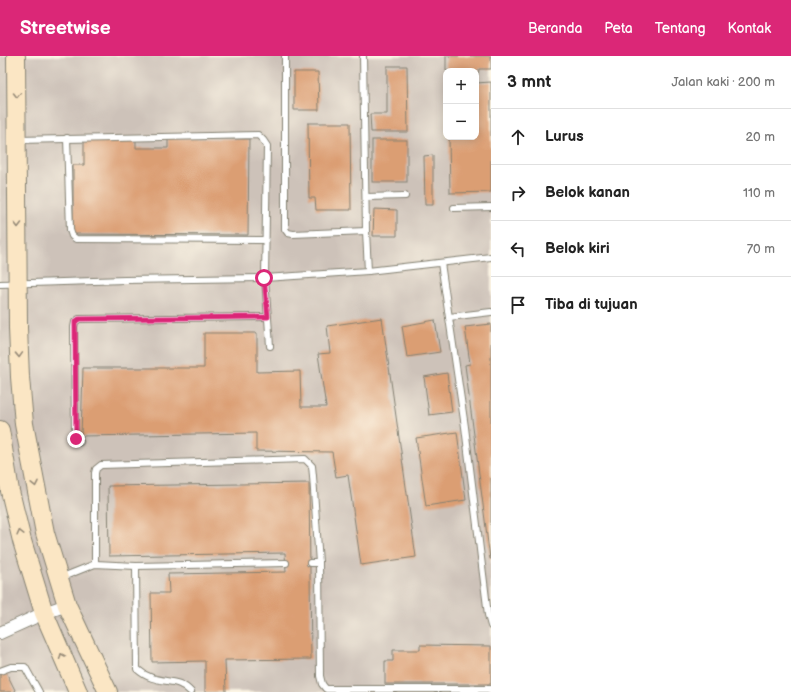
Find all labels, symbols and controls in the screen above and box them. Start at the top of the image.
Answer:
text: Streetwise [20,17,111,40]
text: Beranda [528,20,582,37]
text: Peta [604,20,633,37]
text: Tentang [655,20,706,37]
text: Kontak [728,20,771,37]
map controls [443,68,479,140]
button: + [443,68,479,104]
text: 3 mnt [507,72,551,92]
text: Jalan kaki · 200 m [671,74,775,90]
one-way arrow [13,92,21,98]
button: − [443,104,479,140]
icon: ahead [507,126,529,148]
text: Lurus [545,127,584,146]
text: 20 m [745,129,775,145]
icon: right [507,182,529,204]
text: Belok kanan [545,183,630,202]
text: 110 m [743,185,775,201]
one-way arrow [14,222,22,228]
icon: left [507,238,529,260]
text: Belok kiri [545,239,610,258]
text: 70 m [747,241,775,257]
route start [255,269,273,287]
icon: arrive [507,294,529,316]
text: Tiba di tujuan [545,295,638,314]
one-way arrow [15,352,23,358]
route end [67,430,85,448]
one-way arrow [30,481,38,487]
one-way arrow [17,530,25,537]
one-way arrow [59,653,67,660]

